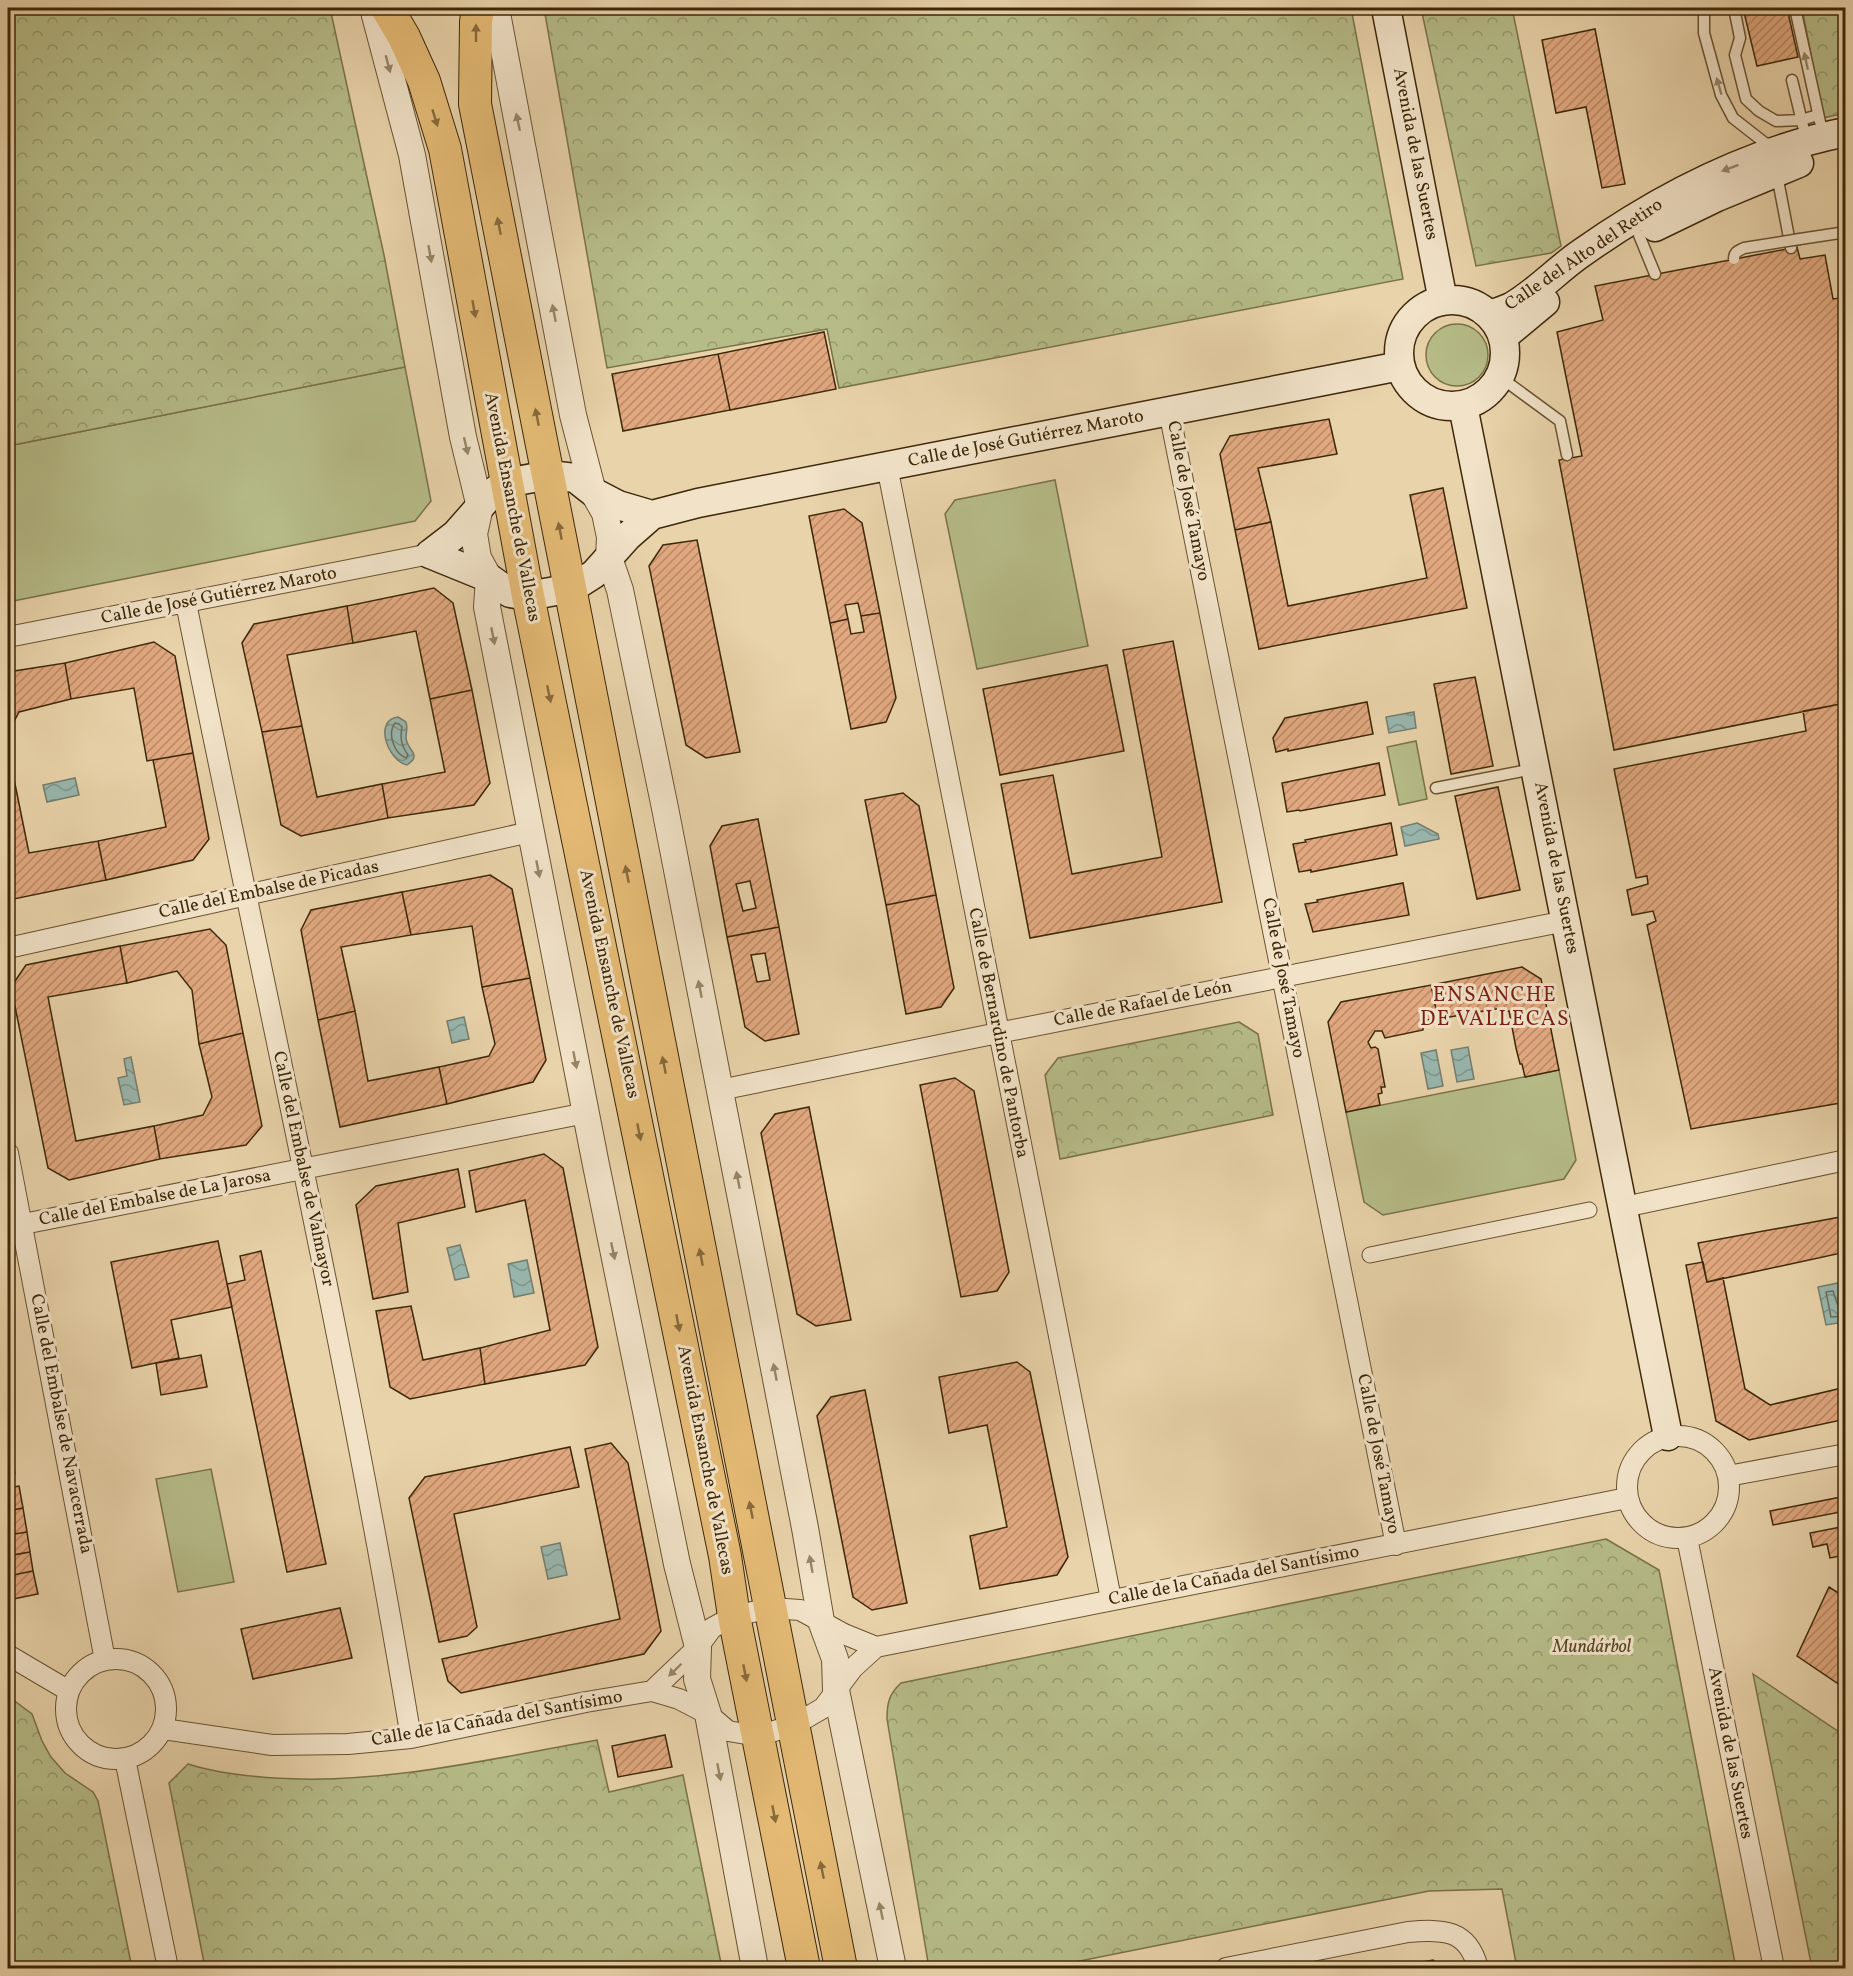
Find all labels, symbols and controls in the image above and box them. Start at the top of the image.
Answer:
one-way arrow [471,24,480,43]
one-way arrow [1801,52,1811,71]
one-way arrow [383,55,393,73]
street label: Avenida de las Suertes [1386,66,1444,242]
one-way arrow [1713,77,1723,95]
one-way arrow [431,110,441,128]
one-way arrow [513,112,522,131]
one-way arrow [1721,164,1739,174]
street label: Calle del Alto del Retiro [1500,193,1668,317]
one-way arrow [494,216,503,235]
one-way arrow [426,245,435,264]
one-way arrow [470,300,479,319]
one-way arrow [549,303,558,322]
street label: Avenida Ensanche de Vallecas [477,390,547,624]
street label: Calle de José Gutiérrez Maroto [906,404,1146,474]
one-way arrow [532,408,541,427]
street label: Calle de José Tamayo [1160,419,1216,583]
one-way arrow [461,437,471,455]
one-way arrow [555,521,564,540]
street label: Calle de José Gutiérrez Maroto [99,561,339,631]
one-way arrow [489,627,498,646]
one-way arrow [545,685,554,704]
street label: Avenida de las Suertes [1527,780,1585,956]
street label: Calle del Embalse de Picadas [157,854,381,926]
one-way arrow [533,859,543,878]
one-way arrow [622,864,631,883]
street label: Avenida Ensanche de Vallecas [573,867,645,1101]
street label: Calle de José Tamayo [1255,896,1311,1060]
street label: Calle de Bernardino de Pantorba [961,906,1035,1160]
street label: Calle de Rafael de León [1052,974,1234,1034]
one-way arrow [695,979,704,998]
district label: ENSANCHE DE VALLECAS [1420,981,1570,1034]
street label: Calle del Embalse de Valmayor [266,1049,340,1289]
one-way arrow [571,1051,580,1070]
one-way arrow [659,1056,668,1075]
one-way arrow [635,1123,644,1142]
street label: Calle del Embalse de La Jarosa [37,1163,273,1233]
one-way arrow [733,1171,742,1190]
one-way arrow [609,1242,619,1260]
one-way arrow [696,1247,705,1266]
street label: Calle del Embalse de Navacerrada [24,1292,98,1556]
one-way arrow [673,1314,683,1333]
street label: Avenida Ensanche de Vallecas [670,1343,740,1577]
one-way arrow [770,1362,779,1381]
street label: Calle de José Tamayo [1350,1372,1406,1536]
one-way arrow [746,1500,755,1519]
street label: Calle de la Cañada del Santísimo [1107,1539,1361,1613]
one-way arrow [806,1554,815,1573]
park label: Mundárbol [1552,1635,1632,1660]
one-way arrow [669,1662,683,1676]
one-way arrow [741,1664,750,1683]
street label: Avenida de las Suertes [1701,1665,1759,1841]
street label: Calle de la Cañada del Santísimo [369,1685,625,1753]
one-way arrow [715,1762,724,1781]
one-way arrow [770,1805,779,1824]
one-way arrow [817,1860,826,1879]
one-way arrow [876,1902,885,1921]

